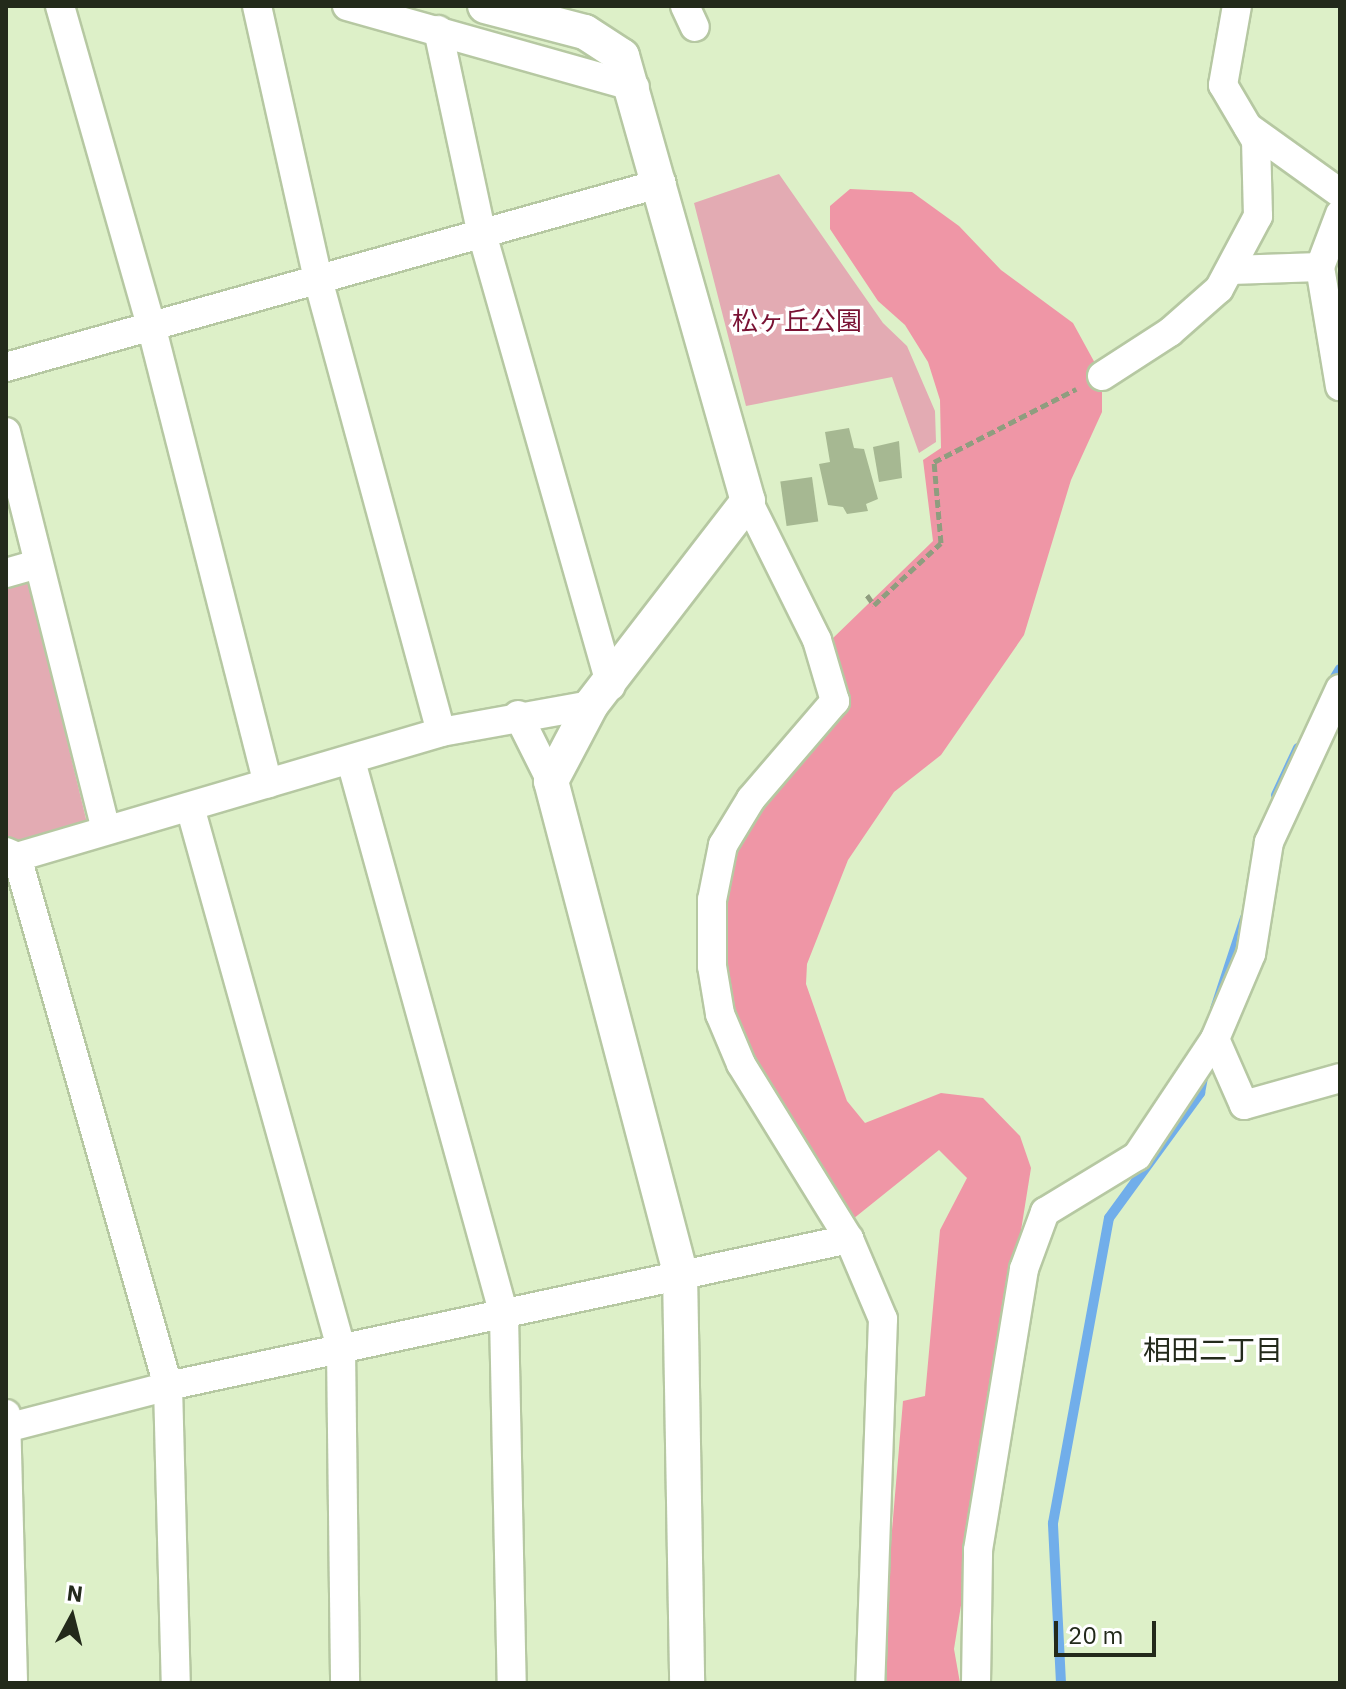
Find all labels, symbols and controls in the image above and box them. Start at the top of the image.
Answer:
park label: 松ヶ丘公園 [732,305,862,337]
district label: 相田二丁目 [1143,1333,1283,1367]
north arrow [32,1577,112,1657]
text: N [65,1577,85,1608]
scale bar [1058,1605,1160,1655]
text: 20 m [1068,1619,1123,1651]

